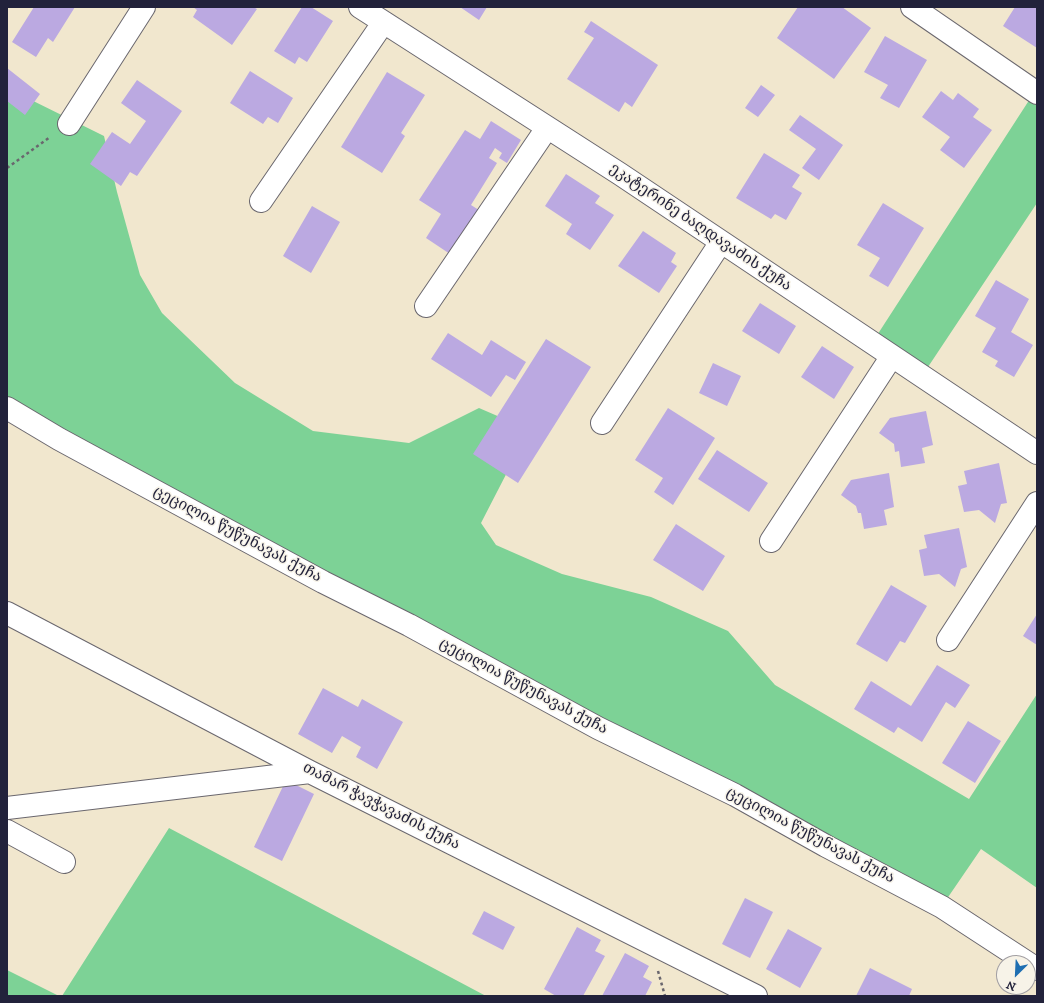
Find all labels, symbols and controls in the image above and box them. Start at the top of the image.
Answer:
street label: ეკატერინე ბაღდავაძის ქუჩა [606,160,794,296]
street label: ცეცილია წუწუნავას ქუჩა [150,483,324,587]
street label: ცეცილია წუწუნავას ქუჩა [436,635,610,739]
street label: თამარ ჭავჭავაძის ქუჩა [299,759,463,855]
street label: ცეცილია წუწუნავას ქუჩა [723,784,897,888]
north arrow [996,955,1036,995]
text: N [1005,977,1018,993]

